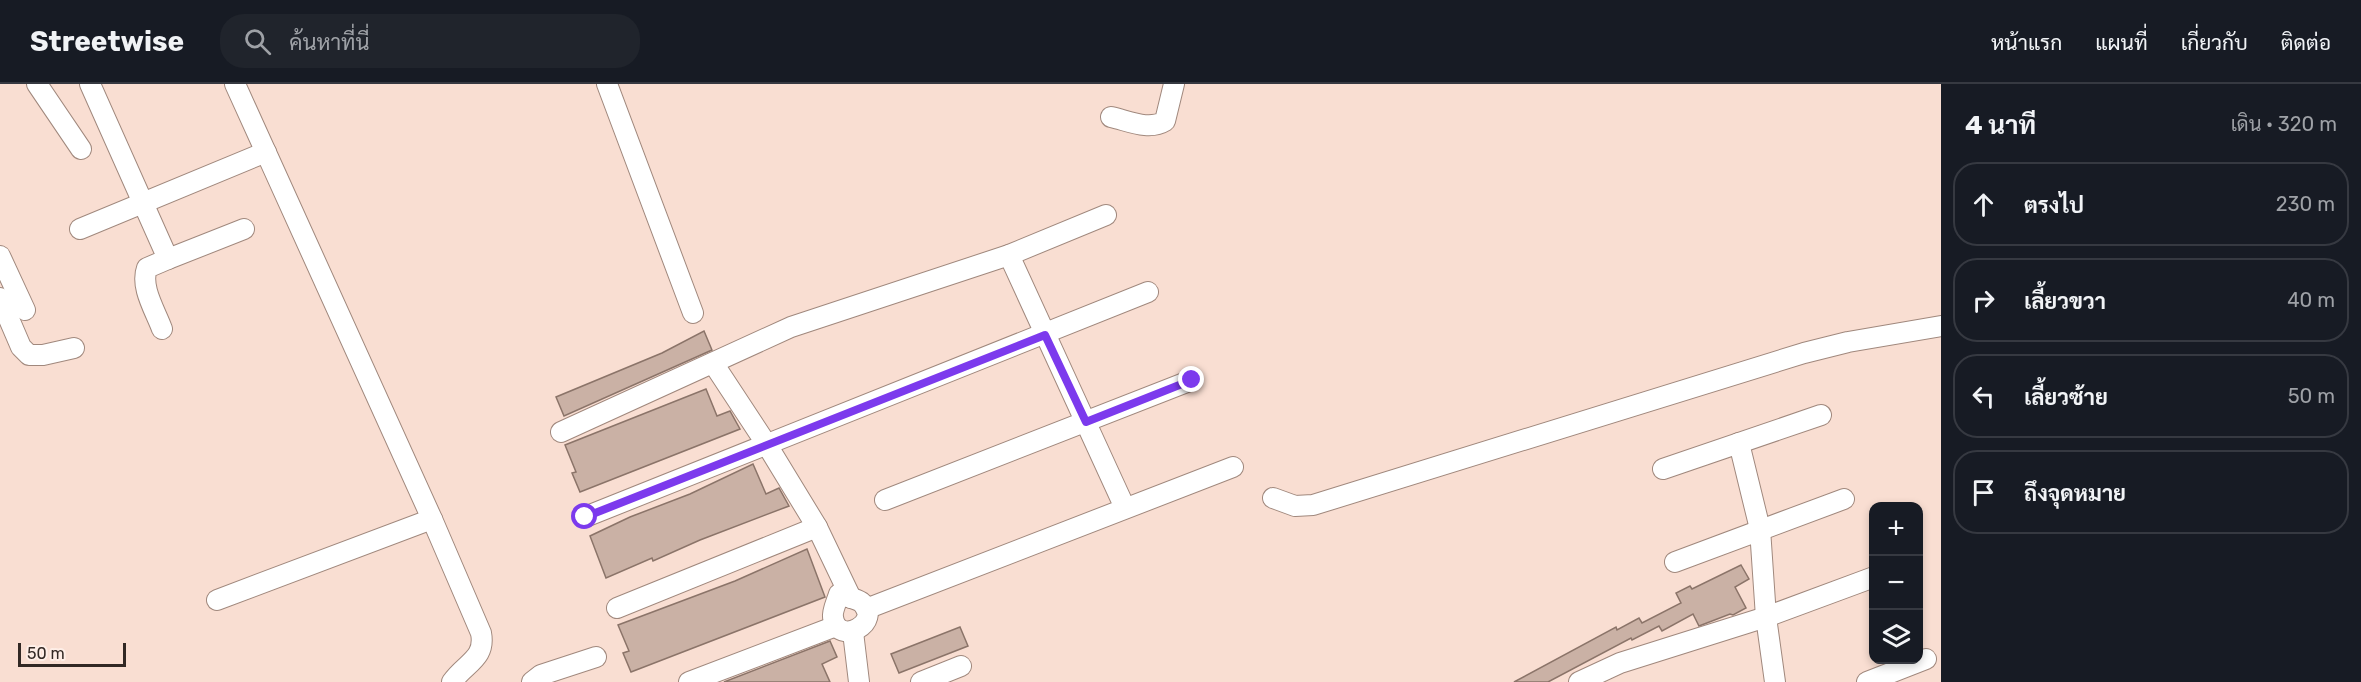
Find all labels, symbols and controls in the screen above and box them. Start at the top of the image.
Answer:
search box [220,14,640,68]
text: Streetwise [30,25,184,58]
icon: search [241,25,274,58]
text: ค้นหาที่นี่ [289,29,370,56]
text: หน้าแรก [1991,30,2062,55]
text: แผนที่ [2095,30,2148,55]
text: เกี่ยวกับ [2181,30,2248,55]
text: ติดต่อ [2281,30,2331,55]
text: 4 นาที [1965,110,2036,141]
text: เดิน · 320 m [2231,112,2337,136]
icon: ahead [1967,188,2000,221]
text: ตรงไป [2024,192,2084,219]
text: 230 m [2276,192,2335,216]
icon: right [1967,284,2000,317]
text: เลี้ยวขวา [2024,288,2106,315]
text: 40 m [2287,288,2335,312]
route end [1178,366,1204,392]
icon: left [1967,380,2000,413]
text: เลี้ยวซ้าย [2024,384,2108,411]
text: 50 m [2288,384,2335,408]
icon: arrive [1967,476,2000,509]
text: ถึงจุดหมาย [2024,480,2126,507]
map controls [1869,502,1923,664]
button: + [1869,502,1923,556]
route start [571,503,597,529]
button: − [1869,556,1923,610]
button: layers [1869,610,1923,664]
scale bar [18,640,126,668]
text: 50 m [27,644,65,663]

